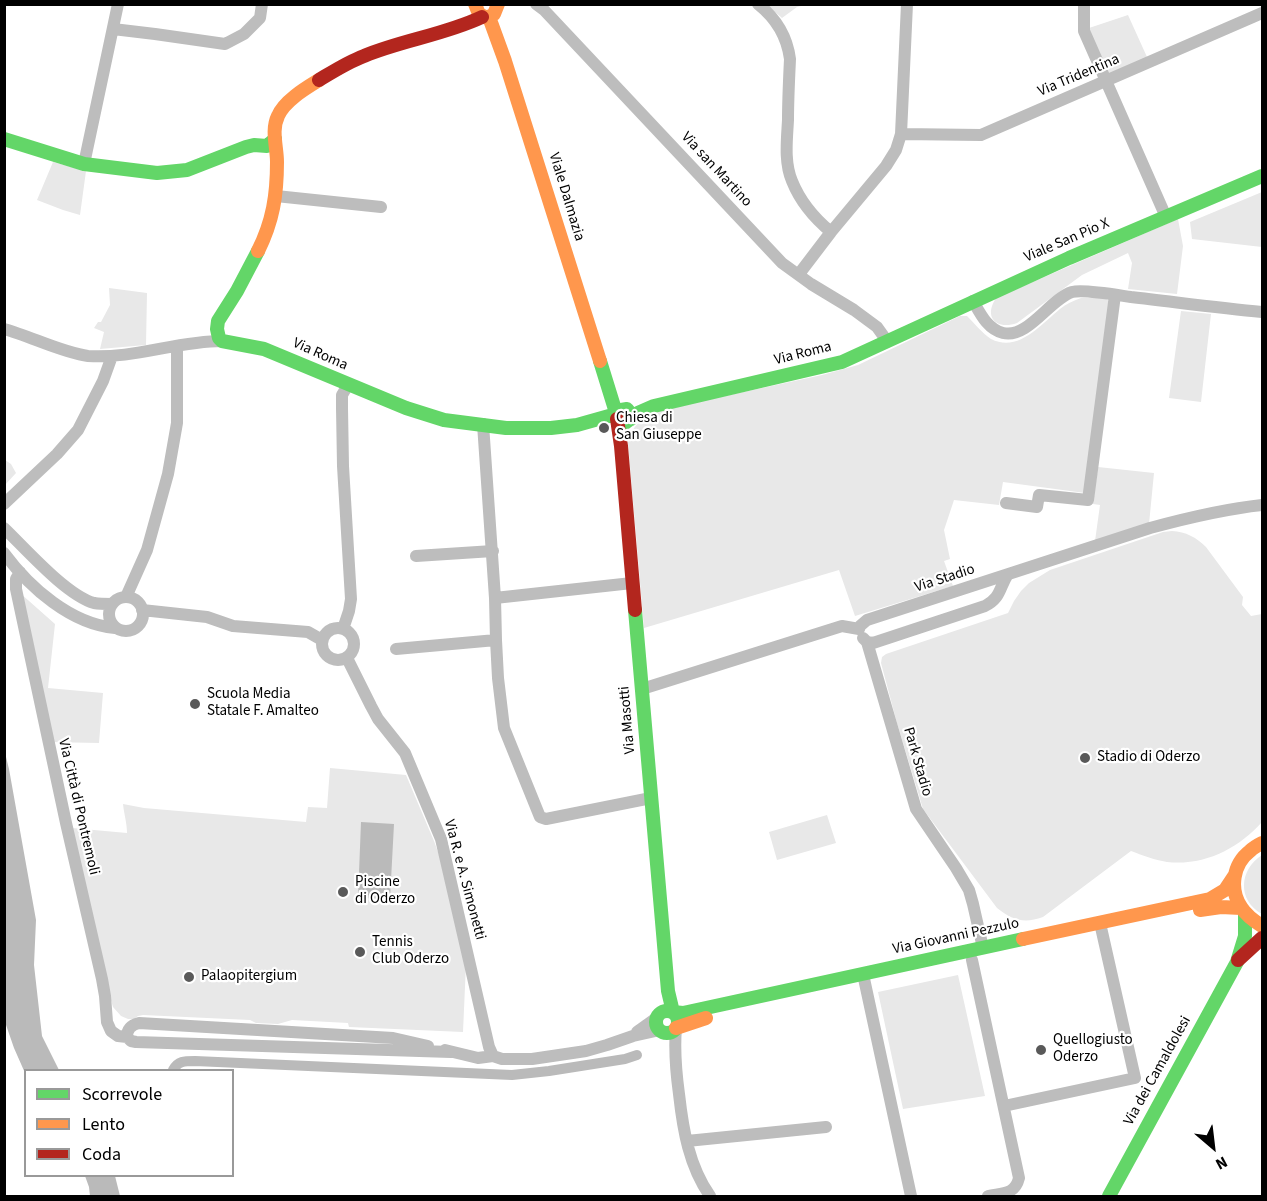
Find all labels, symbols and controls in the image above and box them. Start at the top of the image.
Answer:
street label: Via Tridentina [1036,51,1122,101]
street label: Via san Martino [677,129,755,211]
street label: Viale Dalmazia [544,151,588,243]
street label: Viale San Pio X [1022,215,1112,267]
street label: Via Roma [290,335,350,375]
street label: Via Roma [772,338,834,370]
place label: Chiesa di San Giuseppe [616,410,702,445]
marker: Chiesa di San Giuseppe [597,421,611,435]
street label: Via Stadio [913,561,977,597]
street label: Via Masotti [616,685,640,755]
place label: Scuola Media Statale F. Amalteo [207,686,319,721]
marker: Scuola Media Statale F. Amalteo [188,697,202,711]
street label: Park Stadio [899,725,935,799]
street label: Via Città di Pontremoli [54,737,102,877]
place label: Stadio di Oderzo [1097,749,1200,767]
marker: Stadio di Oderzo [1078,751,1092,765]
street label: Via R. e A. Simonetti [439,818,489,942]
place label: Piscine di Oderzo [355,874,415,909]
marker: Piscine di Oderzo [336,885,350,899]
street label: Via Giovanni Pezzulo [891,915,1021,959]
place label: Tennis Club Oderzo [372,934,449,969]
marker: Tennis Club Oderzo [353,945,367,959]
place label: Palaopitergium [201,968,297,986]
marker: Palaopitergium [182,970,196,984]
street label: Via dei Camaldolesi [1121,1013,1195,1129]
place label: Quellogiusto Oderzo [1053,1032,1133,1067]
marker: Quellogiusto Oderzo [1034,1043,1048,1057]
legend [24,1069,234,1177]
text: Scorrevole [82,1082,162,1107]
text: Lento [82,1112,125,1137]
north arrow [1183,1117,1243,1177]
text: Coda [82,1142,121,1167]
text: N [1212,1151,1231,1175]

